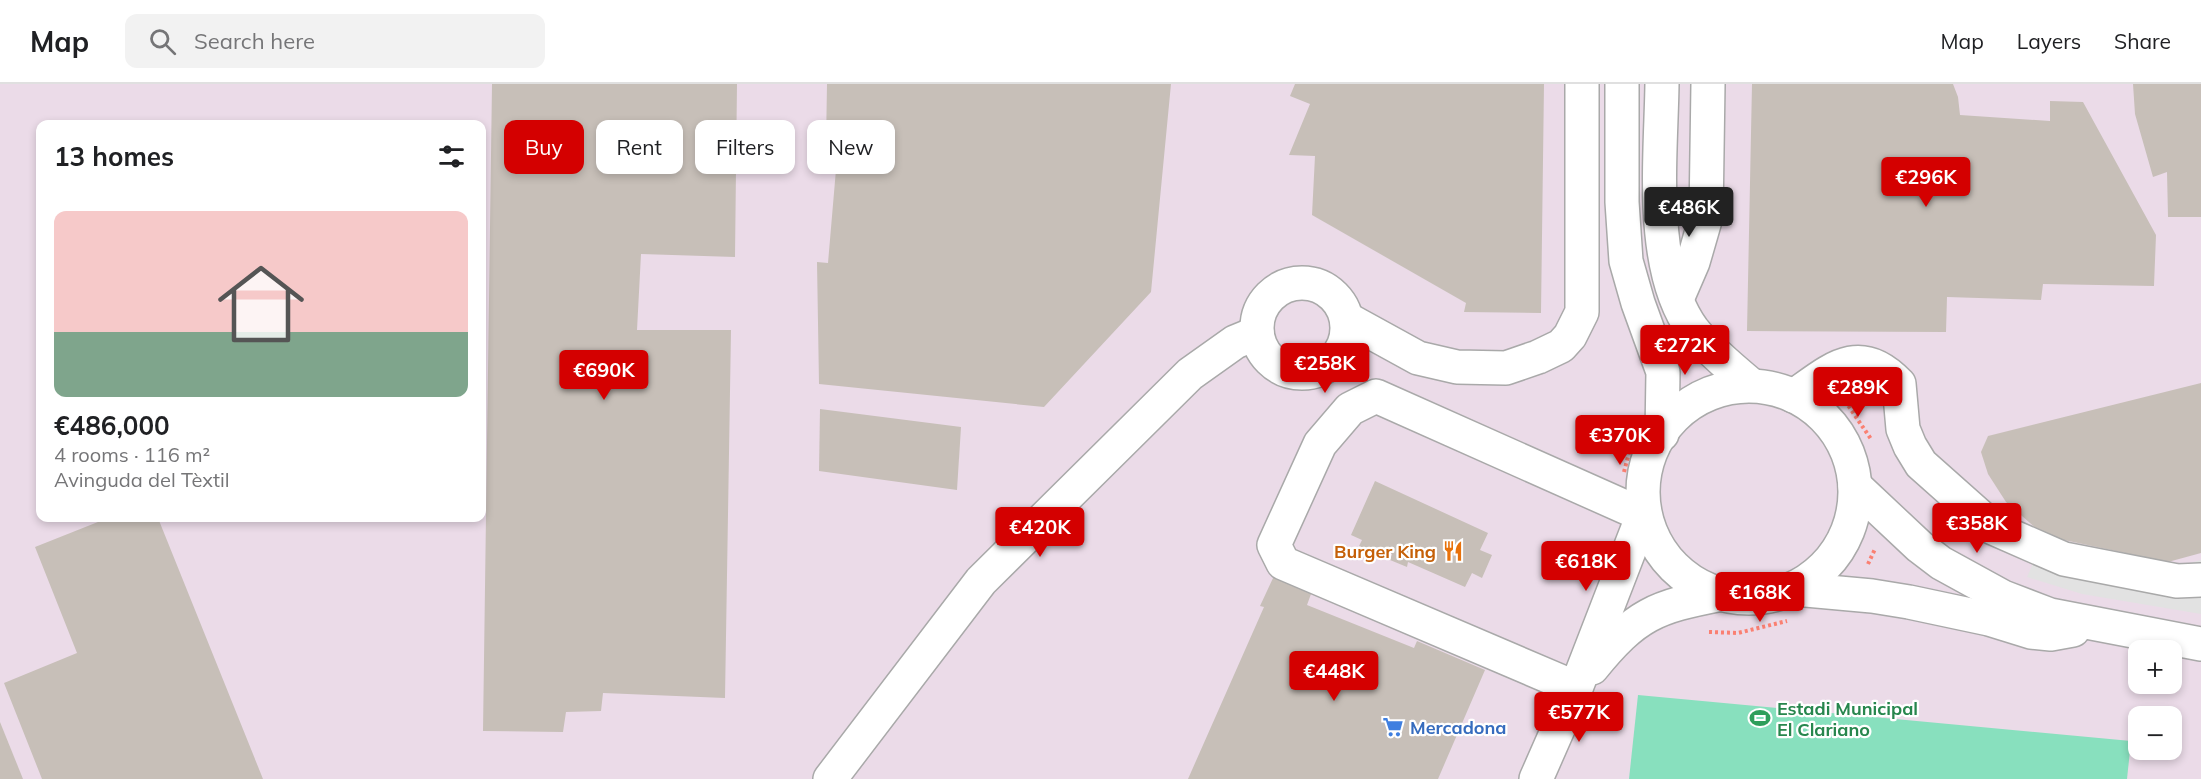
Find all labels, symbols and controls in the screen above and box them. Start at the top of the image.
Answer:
search box [125,14,545,68]
text: Map [30,24,89,59]
icon: search [146,25,179,58]
text: Search here [194,27,315,55]
text: Map [1941,28,1984,54]
text: Layers [2017,28,2081,54]
text: Share [2114,28,2171,54]
chip: Buy [504,120,584,174]
chip: Rent [596,120,683,174]
chip: Filters [695,120,795,174]
chip: New [807,120,895,174]
text: 13 homes [54,140,174,173]
icon: filters [435,140,468,173]
pin: €296K [1884,157,1968,208]
text: €296K [1895,164,1957,189]
pin: €486K [1647,187,1731,238]
text: €486K [1658,194,1720,219]
icon: home [207,250,315,358]
pin: €272K [1643,325,1727,376]
text: €272K [1654,332,1716,357]
pin: €258K [1283,343,1367,394]
pin: €690K [562,350,646,401]
text: €258K [1294,350,1356,375]
text: €690K [573,357,635,382]
pin: €289K [1816,367,1900,418]
text: €289K [1827,374,1889,399]
text: €486,000 [54,409,170,442]
pin: €370K [1578,415,1662,466]
text: €370K [1589,422,1651,447]
text: 4 rooms · 116 m² [54,442,210,467]
text: Avinguda del Tèxtil [54,467,230,492]
pin: €358K [1935,503,2019,554]
pin: €420K [998,507,1082,558]
text: €358K [1946,510,2008,535]
text: €420K [1009,514,1071,539]
restaurant icon: Burger King [1441,539,1465,563]
place label: Burger King [1334,540,1436,563]
pin: €618K [1544,541,1628,592]
text: €618K [1555,548,1617,573]
pin: €168K [1718,572,1802,623]
text: €168K [1729,579,1791,604]
map controls [2128,640,2182,760]
button: + [2128,640,2182,694]
pin: €448K [1292,651,1376,702]
text: €448K [1303,658,1365,683]
pin: €577K [1537,692,1621,743]
place label: Estadi Municipal El Clariano [1777,697,1918,741]
text: €577K [1548,699,1610,724]
sports icon: Estadi Municipal El Clariano [1748,706,1772,730]
button: − [2128,706,2182,760]
supermarket icon: Mercadona [1381,715,1405,739]
place label: Mercadona [1410,716,1506,739]

